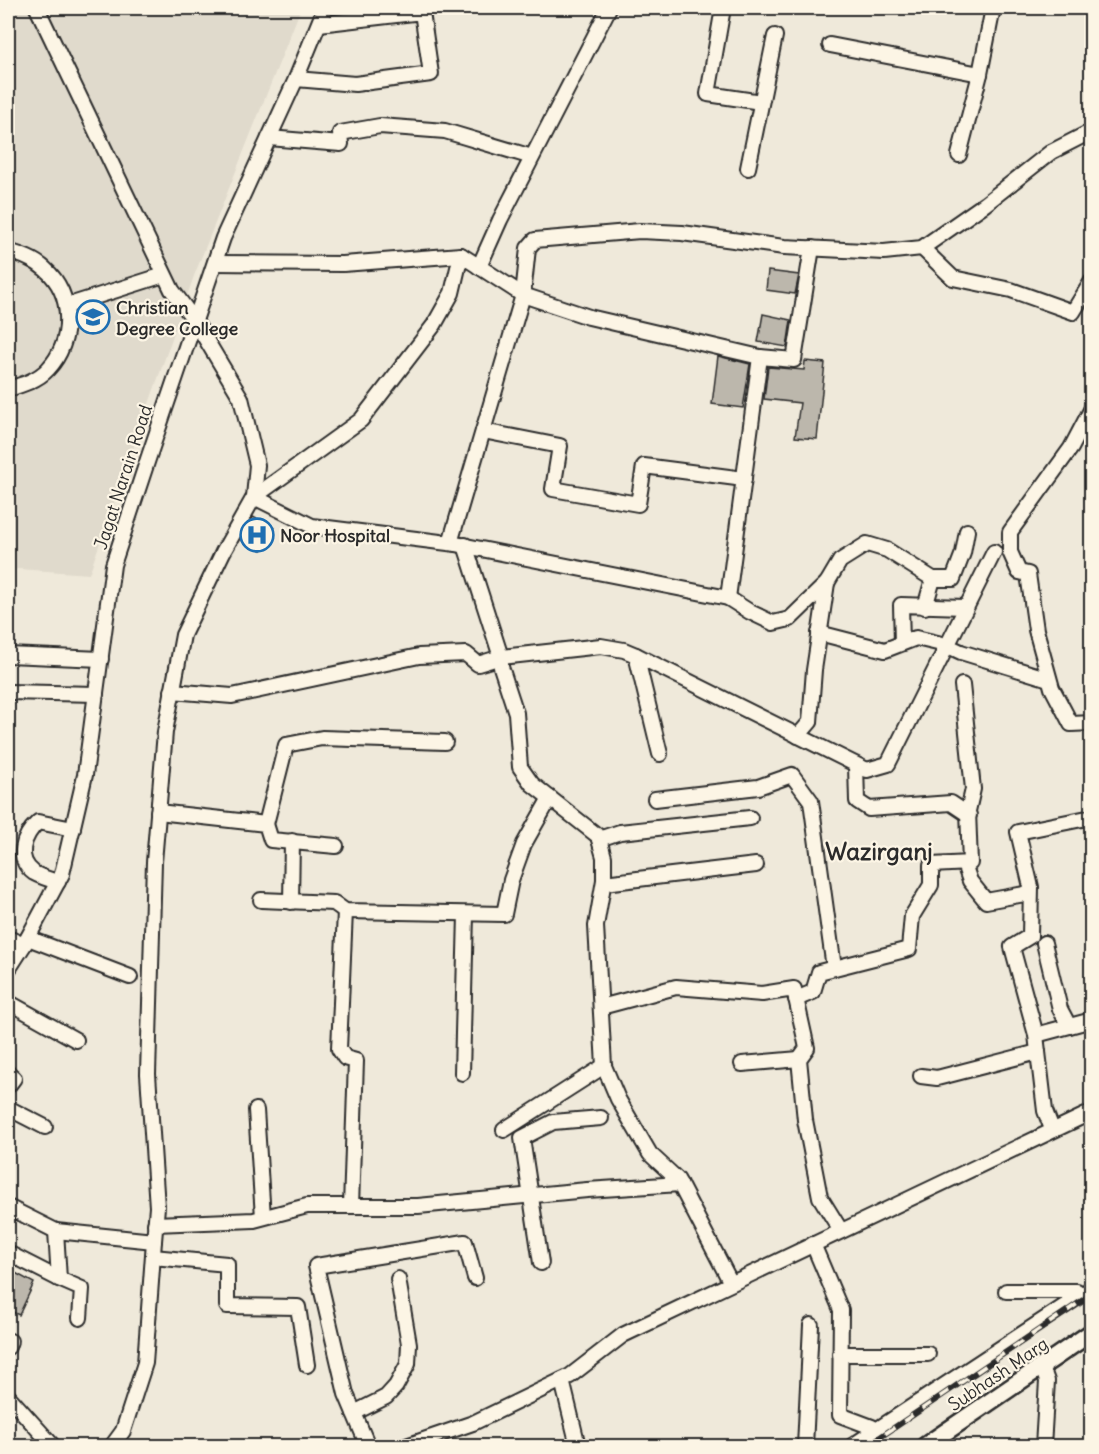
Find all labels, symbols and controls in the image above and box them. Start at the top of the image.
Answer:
place label: Christian Degree College [116,296,239,340]
school or university icon: Christian Degree College [75,299,111,335]
street label: Jagat Narain Road [89,401,157,552]
hospital icon: Noor Hospital [239,517,275,553]
place label: Noor Hospital [280,524,390,547]
district label: Wazirganj [825,836,933,866]
street label: Subhash Marg [944,1332,1052,1416]

